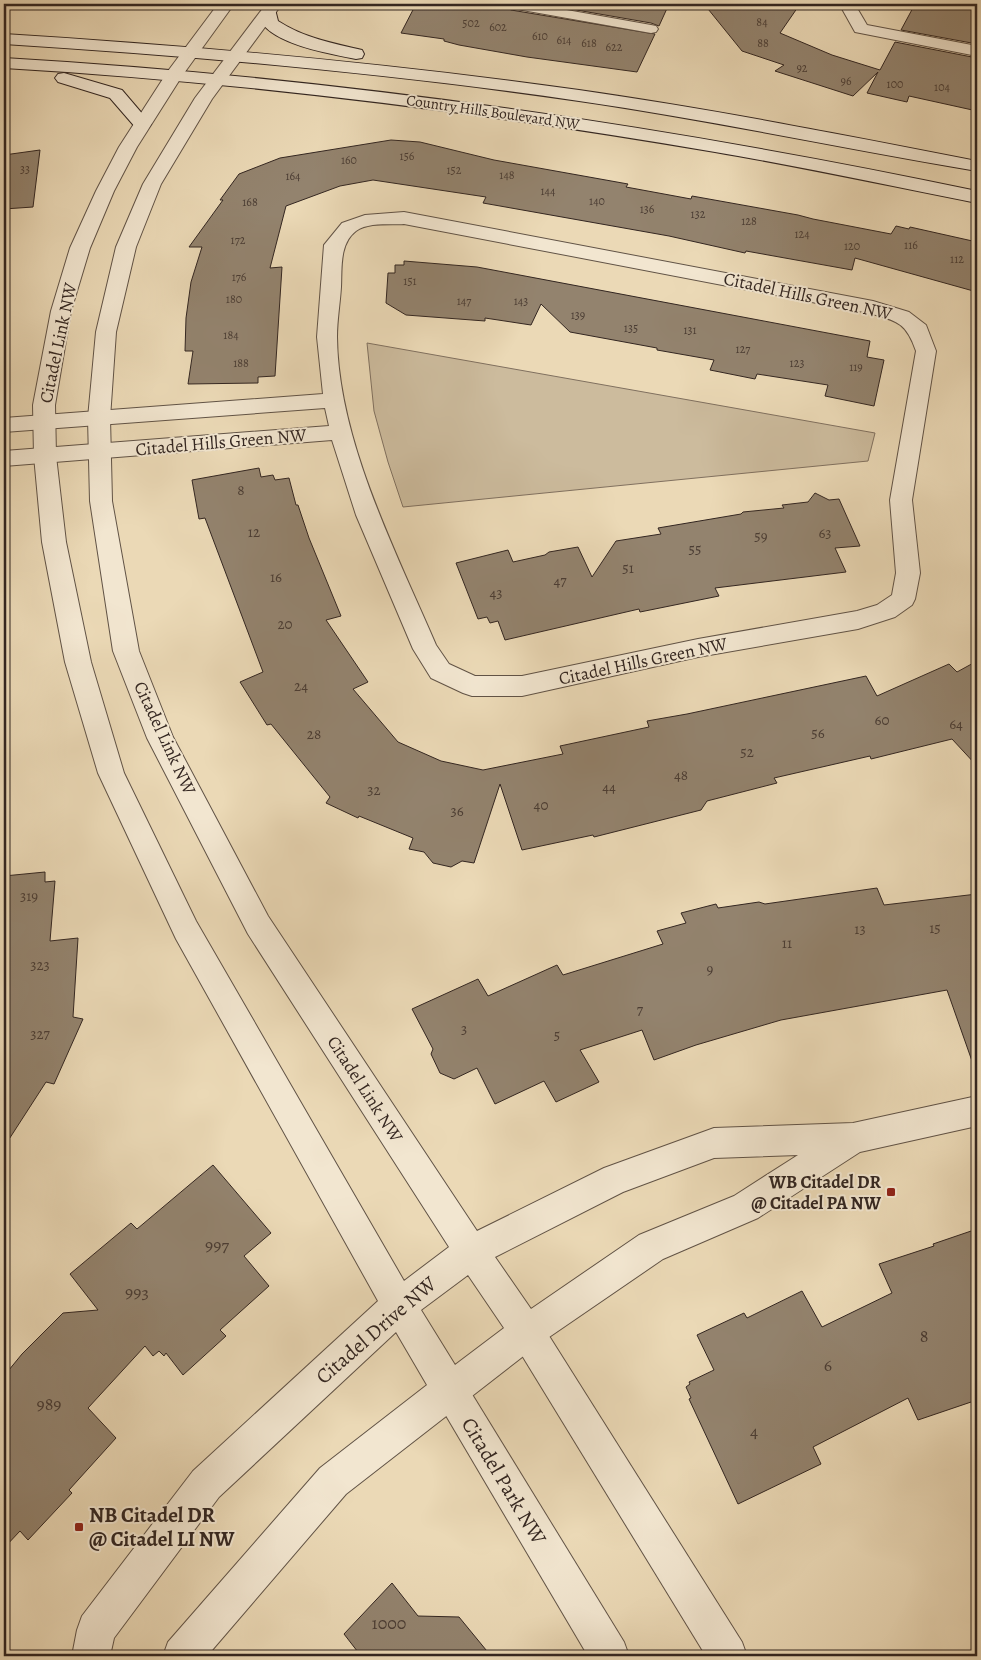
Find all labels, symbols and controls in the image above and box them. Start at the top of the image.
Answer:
house number: 84 [756,14,768,30]
house number: 502 [462,15,480,31]
house number: 602 [489,19,507,35]
house number: 610 [532,28,548,44]
house number: 614 [556,32,572,48]
house number: 618 [581,35,597,51]
house number: 88 [757,35,769,51]
house number: 622 [606,39,623,55]
house number: 92 [796,60,808,76]
house number: 96 [840,73,852,89]
house number: 100 [887,76,903,92]
house number: 104 [934,79,951,95]
street label: Country Hills Boulevard NW [405,90,581,134]
house number: 156 [400,148,415,164]
house number: 160 [341,152,357,168]
house number: 33 [20,161,30,177]
house number: 152 [447,162,462,178]
house number: 148 [499,167,515,183]
house number: 164 [285,168,301,184]
house number: 144 [541,183,556,199]
house number: 140 [589,193,605,209]
house number: 168 [242,194,258,210]
house number: 136 [640,201,655,217]
house number: 132 [691,206,706,222]
house number: 128 [741,213,757,229]
house number: 124 [794,226,810,242]
house number: 172 [231,232,246,248]
house number: 116 [904,237,918,253]
house number: 120 [844,238,860,254]
house number: 112 [950,251,964,267]
street label: Citadel Hills Green NW [722,266,895,326]
house number: 176 [232,269,247,285]
house number: 151 [403,273,417,289]
street label: Citadel Link NW [34,280,82,405]
house number: 180 [226,291,242,307]
house number: 147 [457,293,472,309]
house number: 143 [514,293,528,309]
house number: 139 [571,307,585,323]
house number: 135 [624,320,638,336]
house number: 131 [683,322,697,338]
house number: 184 [223,327,239,343]
house number: 127 [736,341,751,357]
house number: 188 [233,355,249,371]
house number: 123 [790,355,804,371]
house number: 119 [849,359,863,375]
street label: Citadel Hills Green NW [134,423,308,461]
house number: 8 [237,480,245,500]
house number: 12 [248,522,260,542]
house number: 63 [818,523,832,543]
house number: 59 [754,526,768,546]
house number: 55 [689,539,701,559]
house number: 51 [622,558,634,578]
house number: 16 [270,567,282,587]
house number: 47 [553,571,567,591]
house number: 43 [489,583,503,603]
house number: 20 [277,614,293,634]
street label: Citadel Hills Green NW [557,631,730,691]
house number: 24 [294,676,308,696]
street label: Citadel Link NW [128,678,202,799]
house number: 60 [875,710,889,730]
house number: 64 [949,714,963,734]
house number: 56 [811,723,825,743]
house number: 28 [307,724,321,744]
house number: 52 [740,742,754,762]
house number: 48 [674,765,688,785]
house number: 44 [602,777,616,797]
house number: 32 [367,780,381,800]
house number: 40 [534,795,548,815]
house number: 36 [450,801,464,821]
house number: 319 [20,886,38,906]
house number: 15 [929,918,941,938]
house number: 13 [854,919,866,939]
house number: 11 [782,933,792,953]
house number: 323 [30,955,50,975]
house number: 9 [707,959,714,979]
house number: 7 [637,1000,644,1020]
house number: 3 [461,1019,467,1039]
house number: 327 [30,1024,51,1044]
house number: 5 [554,1025,560,1045]
street label: Citadel Link NW [322,1031,408,1147]
place label: WB Citadel DR @ Citadel PA NW [751,1170,882,1215]
marker: WB Citadel DR @ Citadel PA NW [885,1186,897,1198]
house number: 997 [205,1233,229,1257]
street label: Citadel Drive NW [310,1270,443,1390]
house number: 993 [125,1280,149,1304]
house number: 8 [920,1324,928,1348]
house number: 6 [824,1353,832,1377]
house number: 989 [36,1392,62,1416]
street label: Citadel Park NW [455,1412,553,1550]
house number: 4 [750,1419,758,1443]
place label: NB Citadel DR @ Citadel LI NW [89,1501,235,1553]
marker: NB Citadel DR @ Citadel LI NW [73,1521,85,1533]
house number: 1000 [372,1611,406,1635]

